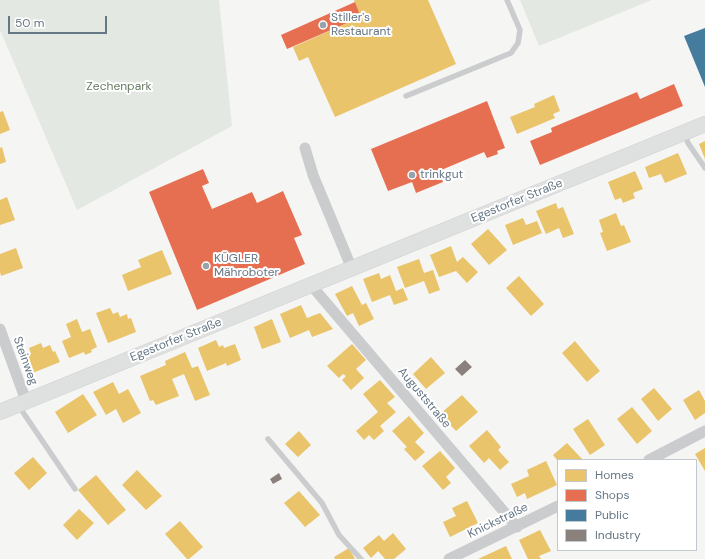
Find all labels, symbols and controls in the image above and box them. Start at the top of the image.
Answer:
scale bar [10,8,109,34]
place label: Stiller's Restaurant [331,11,391,39]
text: 50 m [15,15,44,31]
marker: Stiller's Restaurant [318,20,328,30]
park label: Zechenpark [86,80,152,94]
place label: trinkgut [420,168,463,182]
marker: trinkgut [407,170,417,180]
street label: Egestorfer Straße [469,176,565,226]
place label: KÜGLER Mähroboter [214,252,279,280]
marker: KÜGLER Mähroboter [201,261,211,271]
street label: Egestorfer Straße [128,315,224,365]
street label: Steinweg [10,335,40,387]
street label: Auguststraße [394,365,454,431]
legend [557,459,697,551]
text: Homes [595,467,634,483]
text: Shops [595,487,630,503]
street label: Knickstraße [465,500,531,542]
text: Public [595,507,629,523]
text: Industry [595,527,641,543]

